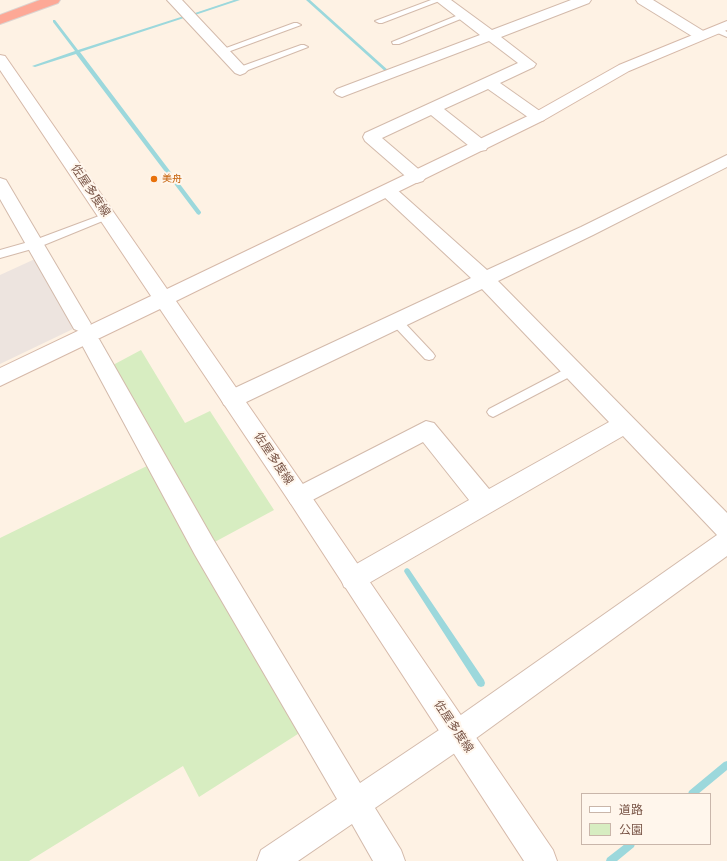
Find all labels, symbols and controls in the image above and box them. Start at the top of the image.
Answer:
street label: 佐屋多度線 [67,162,113,220]
place label: 美舟 [162,173,182,185]
marker: 美舟 [149,174,159,184]
street label: 佐屋多度線 [250,430,296,488]
street label: 佐屋多度線 [430,698,476,756]
legend [581,793,711,845]
text: 道路 [619,801,643,818]
text: 公園 [619,821,643,838]

